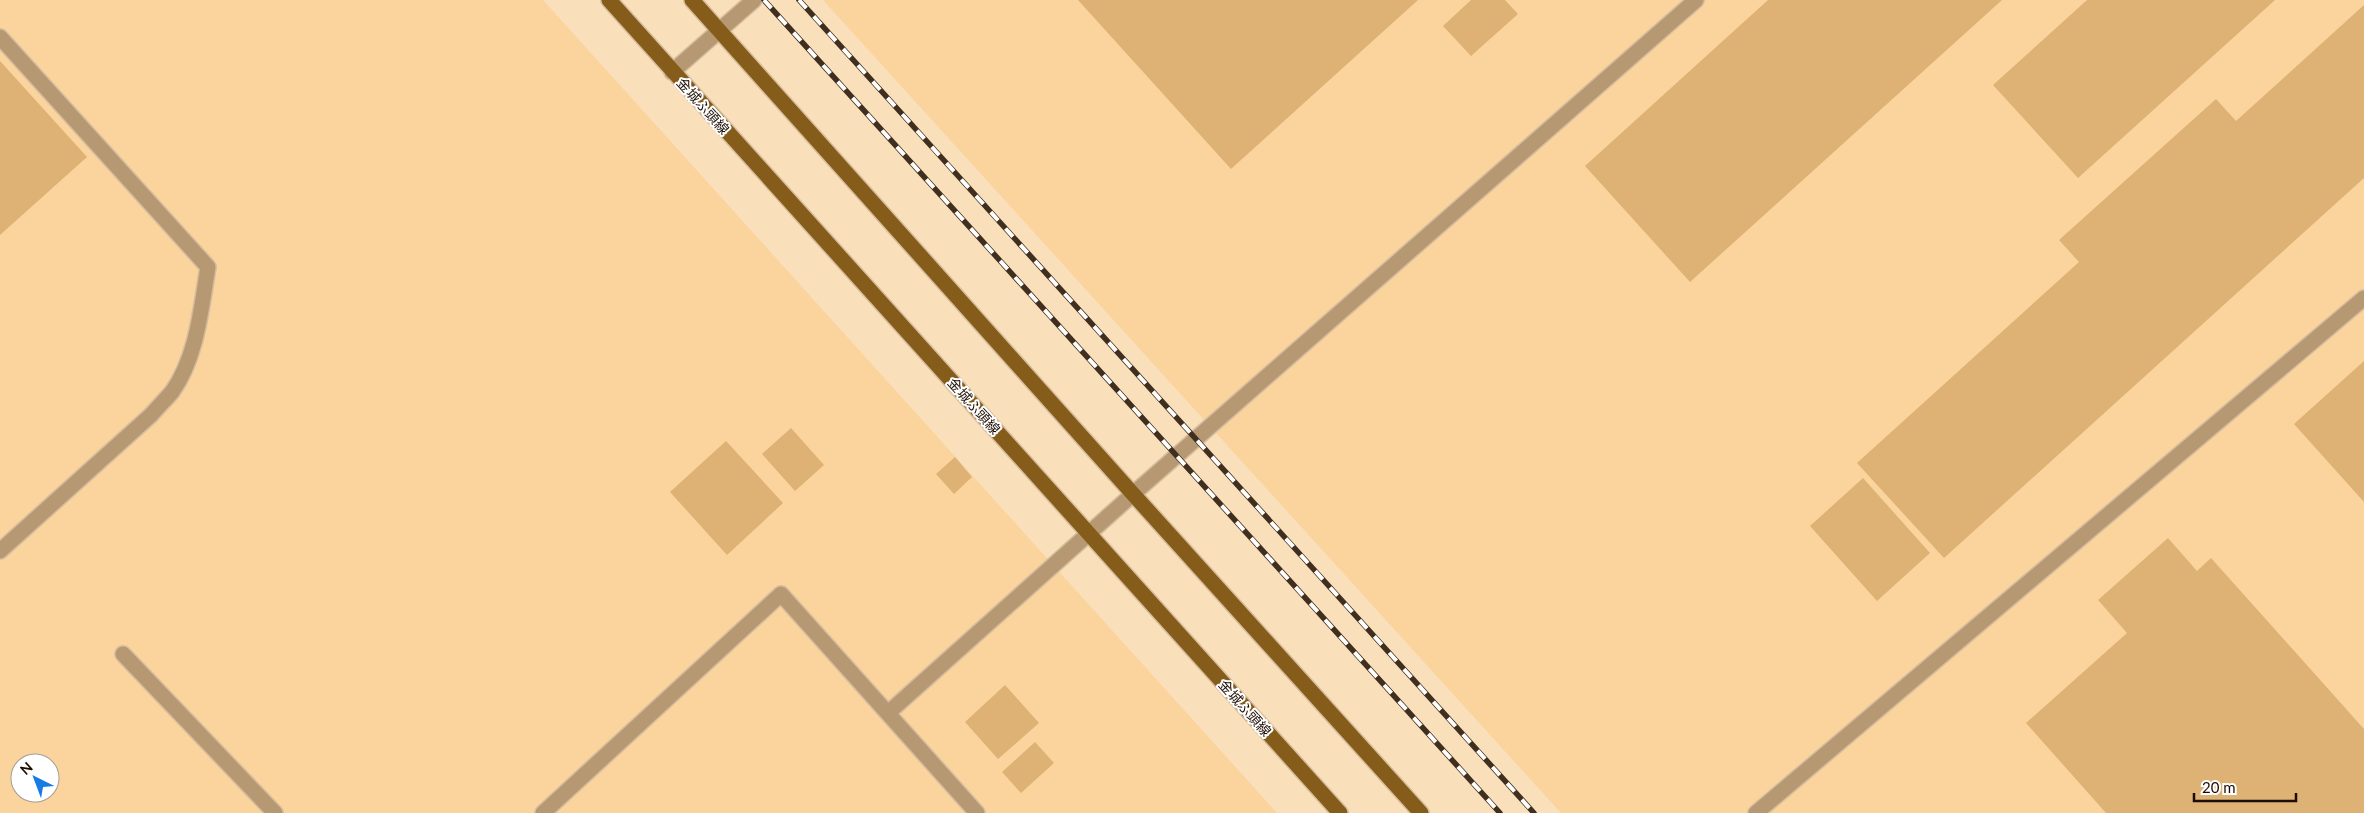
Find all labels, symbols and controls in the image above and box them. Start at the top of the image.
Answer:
street label: 金城ふ頭線 [674,74,733,137]
street label: 金城ふ頭線 [945,374,1004,437]
street label: 金城ふ頭線 [1216,676,1275,739]
north arrow [10,753,60,803]
text: N [16,758,36,778]
scale bar [2194,770,2296,802]
text: 20 m [2202,778,2236,796]

